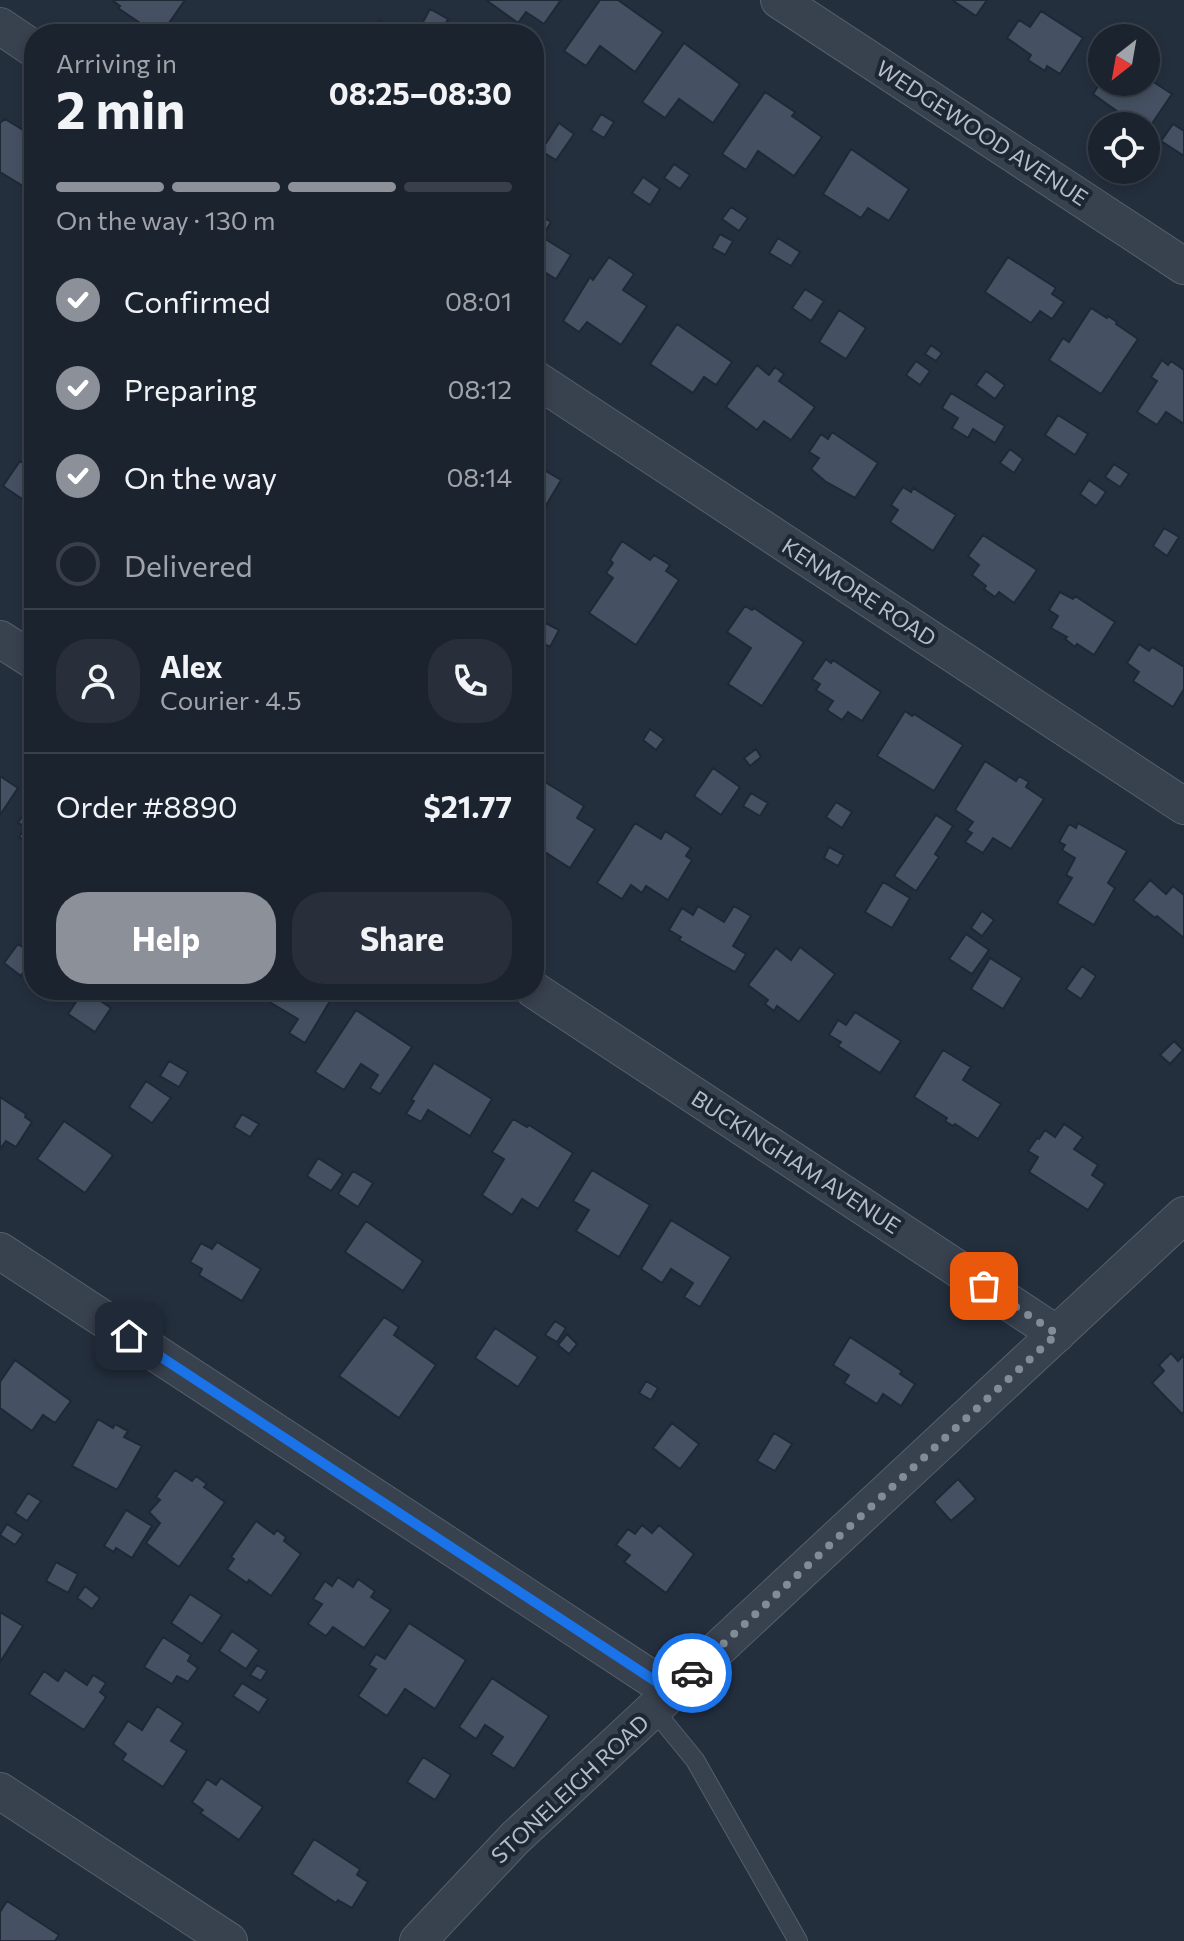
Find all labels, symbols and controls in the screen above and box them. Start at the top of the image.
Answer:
north arrow [1088,24,1160,96]
map controls [1088,24,1160,184]
text: Arriving in [56,47,177,78]
street label: WEDGEWOOD AVENUE [871,54,1093,211]
text: 08:25–08:30 [329,74,512,111]
text: 2 min [56,76,185,140]
button: locate [1088,112,1160,184]
text: On the way · 130 m [56,204,275,235]
icon: check [56,278,100,322]
text: Confirmed [124,282,271,319]
text: 08:01 [445,285,512,316]
icon: check [56,366,100,410]
text: Preparing [124,370,257,407]
text: 08:12 [448,373,512,404]
icon: check [56,454,100,498]
text: On the way [124,458,277,495]
text: 08:14 [446,461,512,492]
street label: KENMORE ROAD [777,532,941,651]
text: Delivered [124,546,253,583]
button: person [56,639,140,723]
button: phone [428,639,512,723]
text: Alex [160,647,223,684]
text: Courier · 4.5 [160,684,302,715]
text: Order #8890 [56,787,238,824]
text: $21.77 [424,787,512,824]
button: Help [56,892,276,984]
button: Share [292,892,512,984]
street label: BUCKINGHAM AVENUE [687,1084,906,1239]
pin [950,1252,1018,1320]
icon: bag [962,1264,1006,1308]
pin [95,1302,163,1370]
icon: home [107,1314,151,1358]
courier [652,1633,732,1713]
icon: car [670,1651,714,1695]
street label: STONELEIGH ROAD [485,1709,654,1869]

